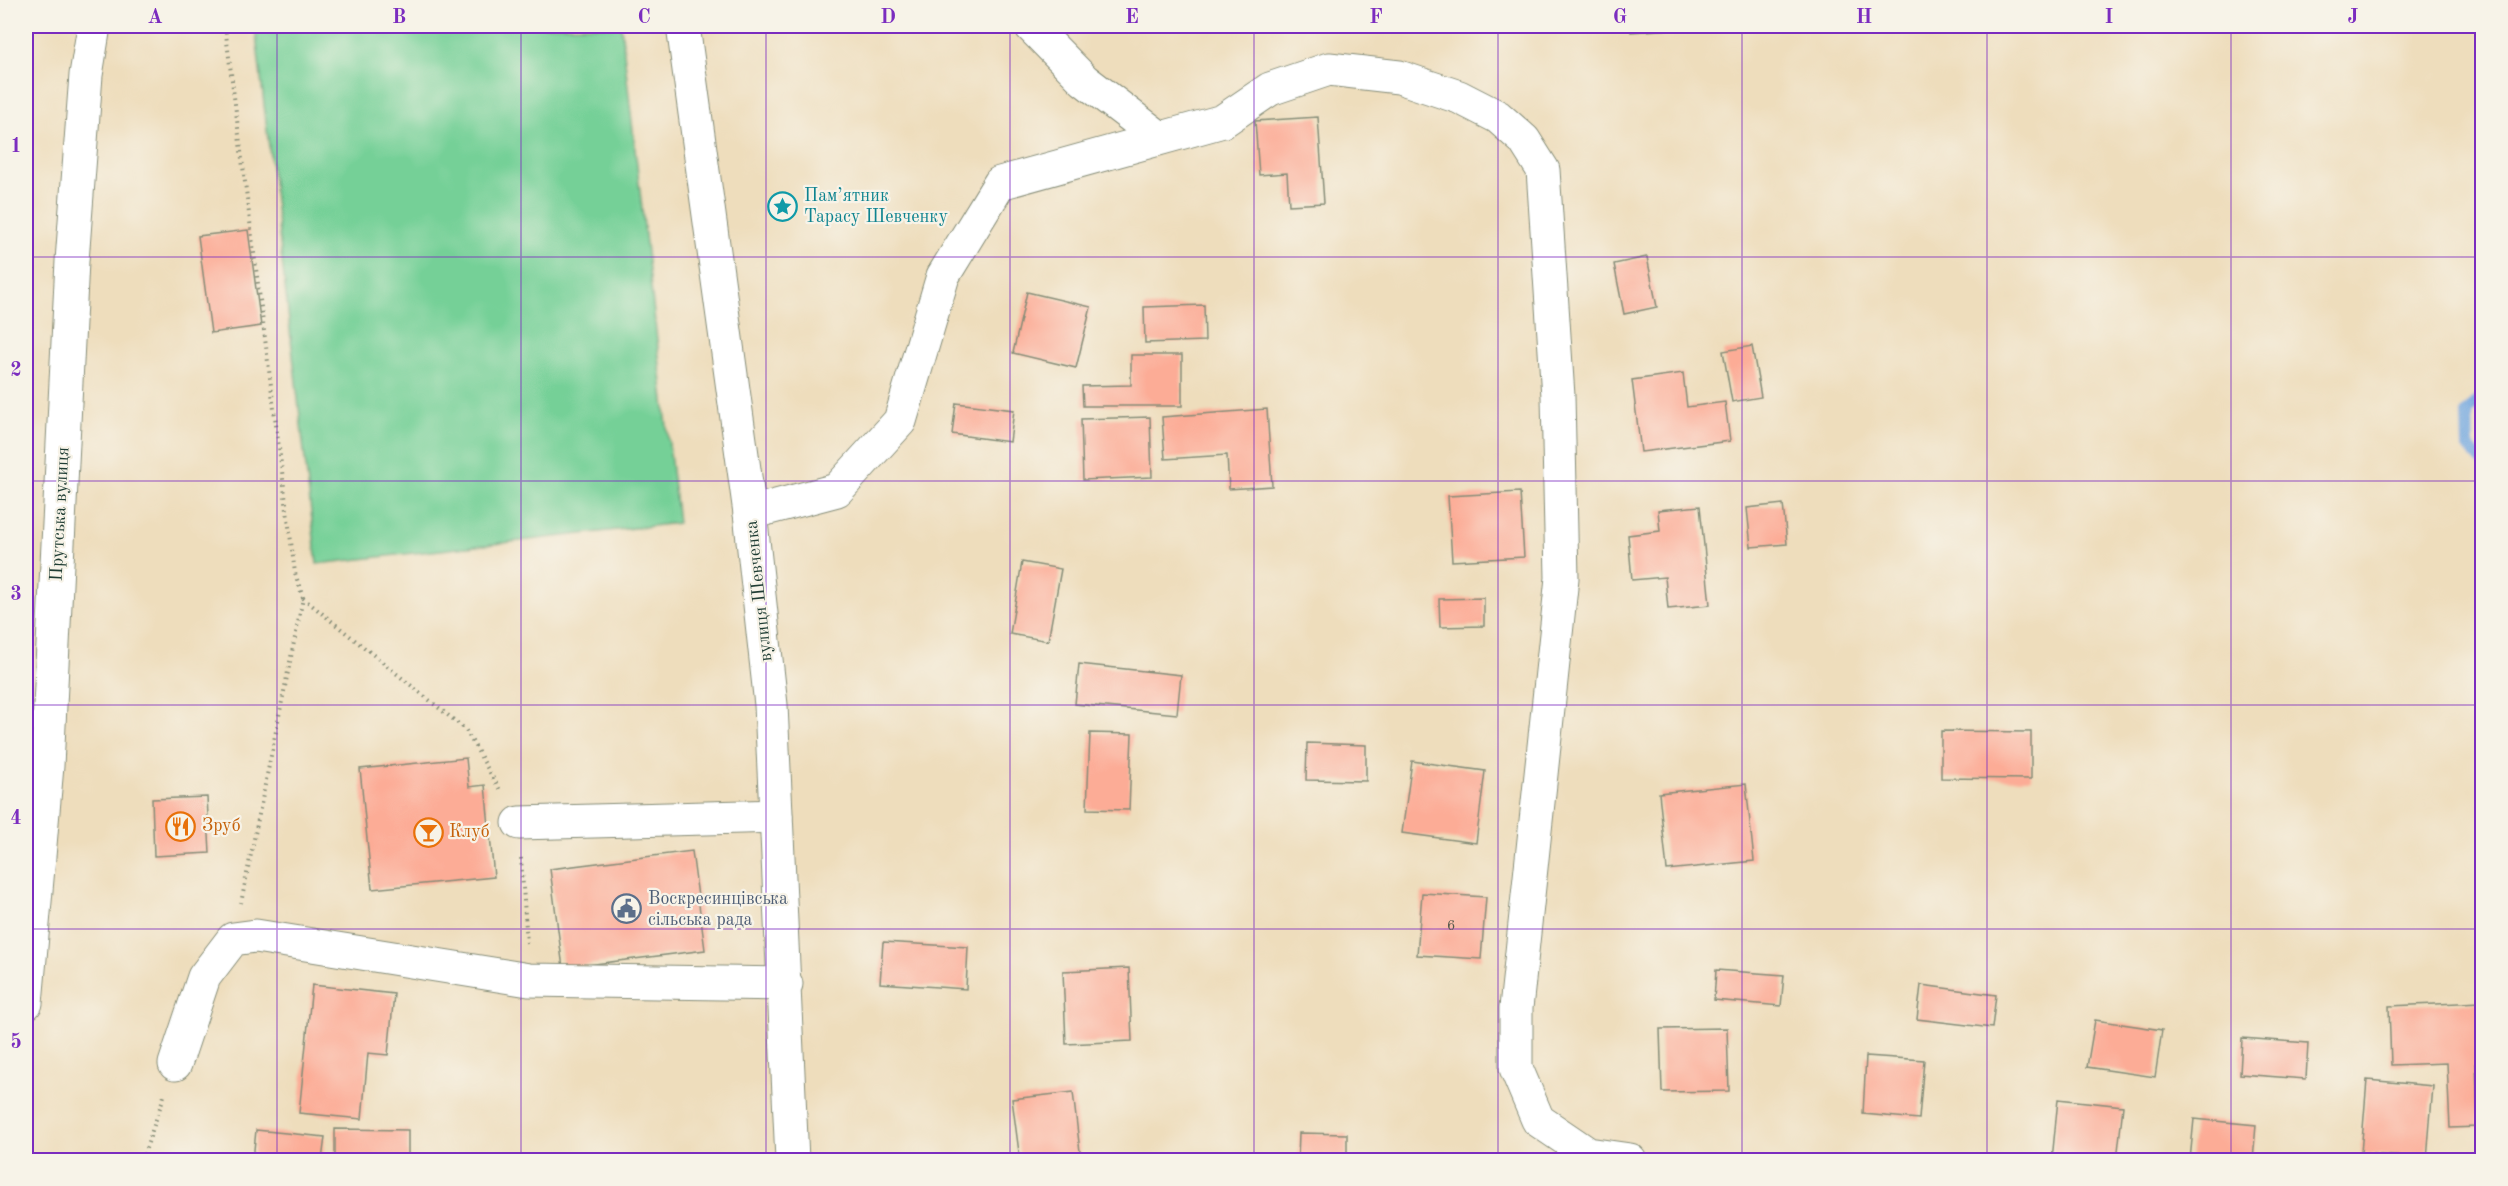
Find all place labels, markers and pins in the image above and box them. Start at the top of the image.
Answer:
place label: Пам’ятник Тарасу Шевченку [804,187,948,226]
place icon: Пам’ятник Тарасу Шевченку [767,190,799,222]
restaurant icon: Зруб [165,810,197,842]
bar icon: Клуб [412,816,444,848]
place label: Зруб [202,817,241,835]
place label: Клуб [449,823,490,841]
place label: Воскресинцівська сільська рада [648,890,788,929]
public building icon: Воскресинцівська сільська рада [611,893,643,925]

